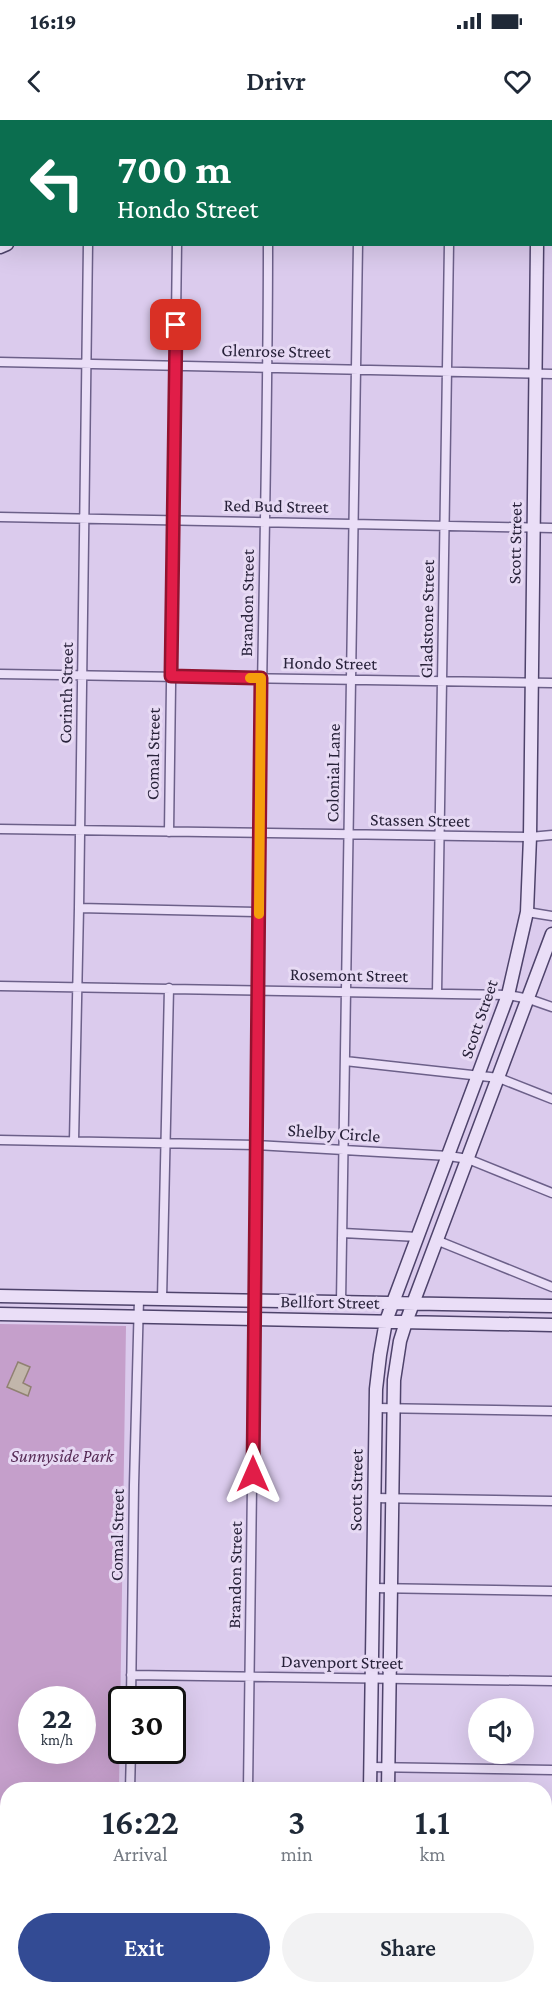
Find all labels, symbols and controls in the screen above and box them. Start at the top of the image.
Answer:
text: 16:19 [30,9,77,34]
icon: back [18,65,51,98]
icon: heart [501,65,534,98]
text: Drivr [246,66,306,96]
icon: left [18,144,96,222]
text: 700 m [117,145,231,192]
text: Hondo Street [117,194,259,224]
pin [150,299,201,350]
icon: arrive [159,308,192,341]
street label: Glenrose Street [221,340,332,362]
street label: Red Bud Street [223,495,330,517]
street label: Scott Street [504,501,526,584]
street label: Brandon Street [236,548,258,657]
street label: Gladstone Street [416,558,438,679]
street label: Corinth Street [55,641,77,744]
street label: Hondo Street [283,652,378,674]
street label: Comal Street [142,707,164,800]
street label: Colonial Lane [322,723,344,823]
street label: Stassen Street [370,809,471,831]
street label: Rosemont Street [290,964,409,986]
street label: Scott Street [456,976,502,1061]
street label: Shelby Circle [287,1120,381,1146]
street label: Bellfort Street [280,1291,381,1313]
position arrow [221,1442,285,1506]
park label: Sunnyside Park [10,1446,115,1466]
street label: Scott Street [345,1448,367,1531]
street label: Comal Street [106,1488,128,1581]
street label: Brandon Street [224,1520,246,1629]
street label: Davenport Street [281,1651,404,1673]
speed limit sign: 30 [108,1686,186,1764]
map controls [468,1698,534,1764]
button: sound [468,1698,534,1764]
text: 22 [42,1701,72,1734]
text: km/h [41,1732,73,1748]
text: 16:22 [102,1802,179,1842]
text: 3 [288,1802,305,1842]
text: 1.1 [415,1802,450,1842]
text: Arrival [113,1843,168,1865]
text: min [281,1843,313,1865]
text: km [420,1843,445,1865]
button: Exit [18,1913,270,1982]
button: Share [282,1913,534,1982]

